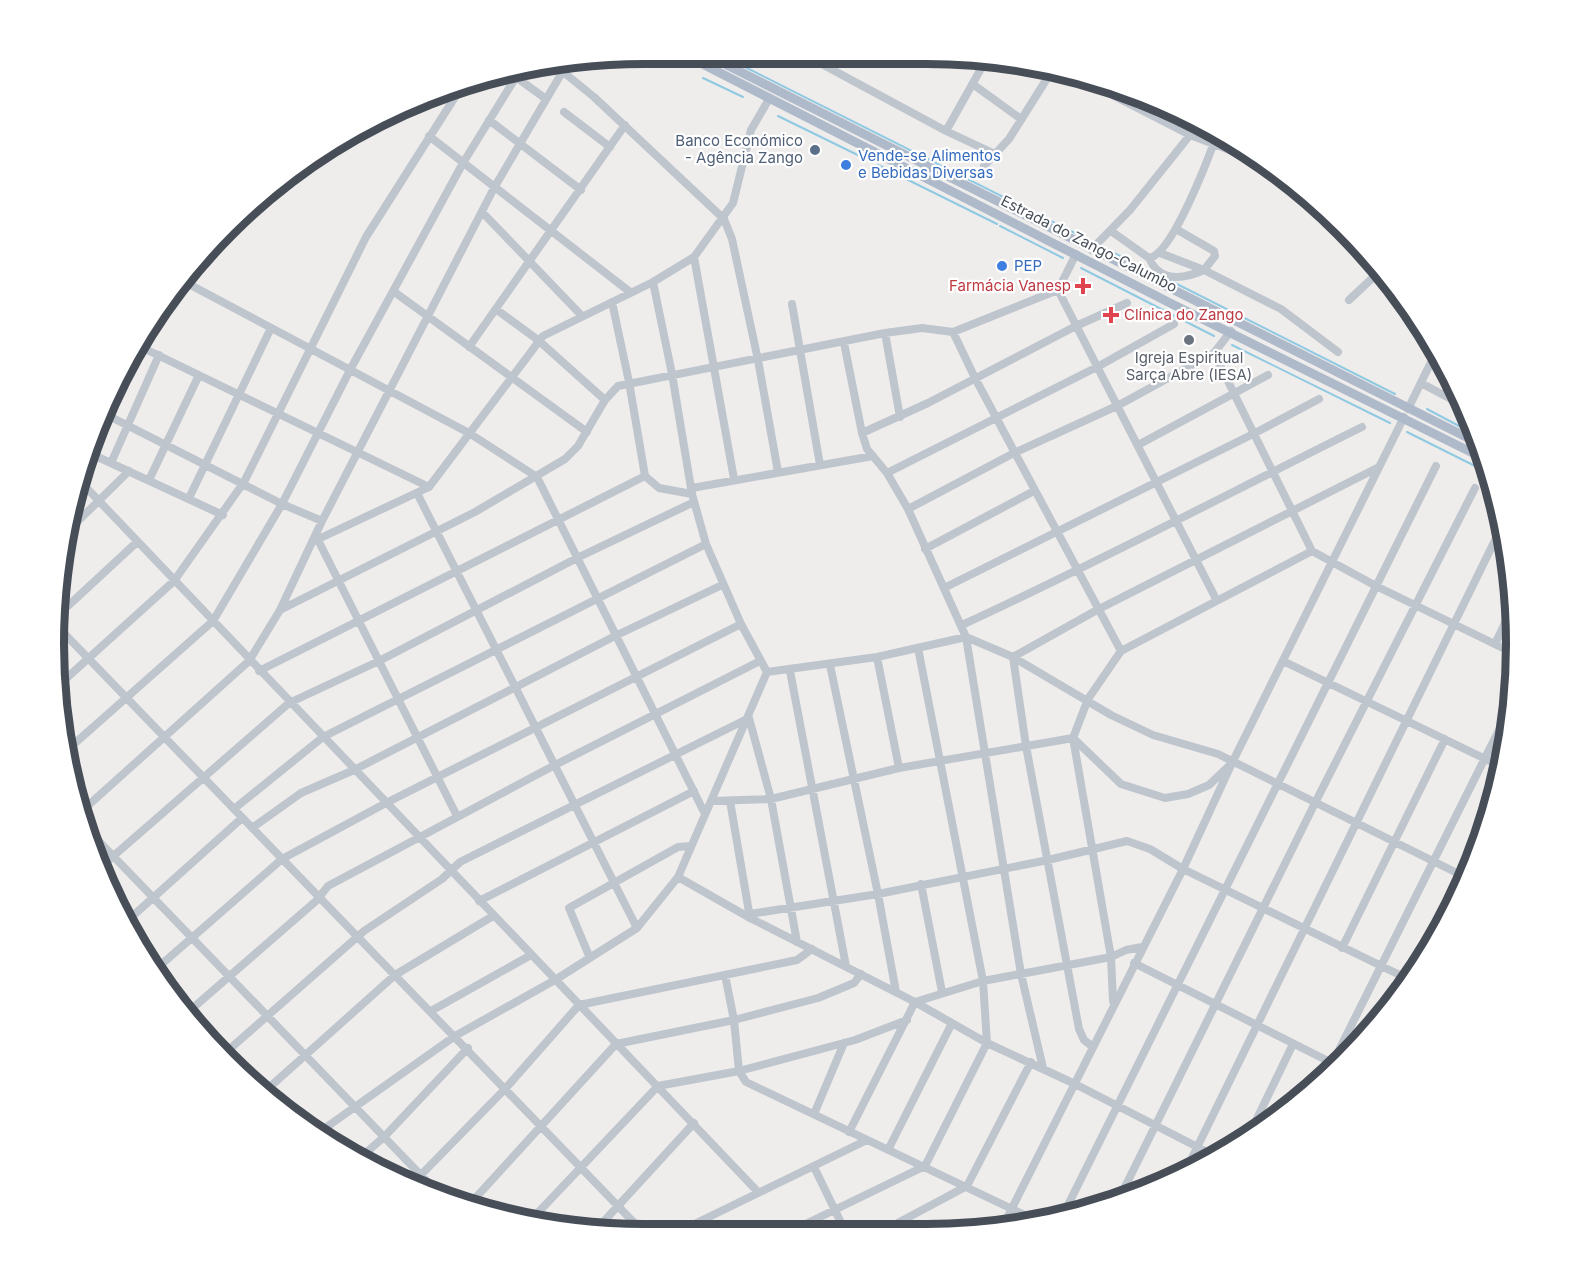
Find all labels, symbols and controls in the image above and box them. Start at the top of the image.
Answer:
place label: Banco Económico - Agência Zango [675,131,803,167]
marker: Banco Económico - Agência Zango [808,143,822,157]
place label: Vende-se Alimentos e Bebidas Diversas [858,146,1001,182]
marker: Vende-se Alimentos e Bebidas Diversas [839,158,853,172]
street label: Estrada do Zango-Calumbo [998,191,1180,296]
place label: PEP [1014,256,1042,275]
marker: PEP [995,259,1009,273]
place label: Farmácia Vanesp [949,276,1071,295]
marker: Farmácia Vanesp [1076,279,1090,293]
place label: Clínica do Zango [1124,305,1243,324]
marker: Clínica do Zango [1102,306,1120,324]
marker: Igreja Espiritual Sarça Abre (IESA) [1182,333,1196,347]
place label: Igreja Espiritual Sarça Abre (IESA) [1126,348,1252,384]

